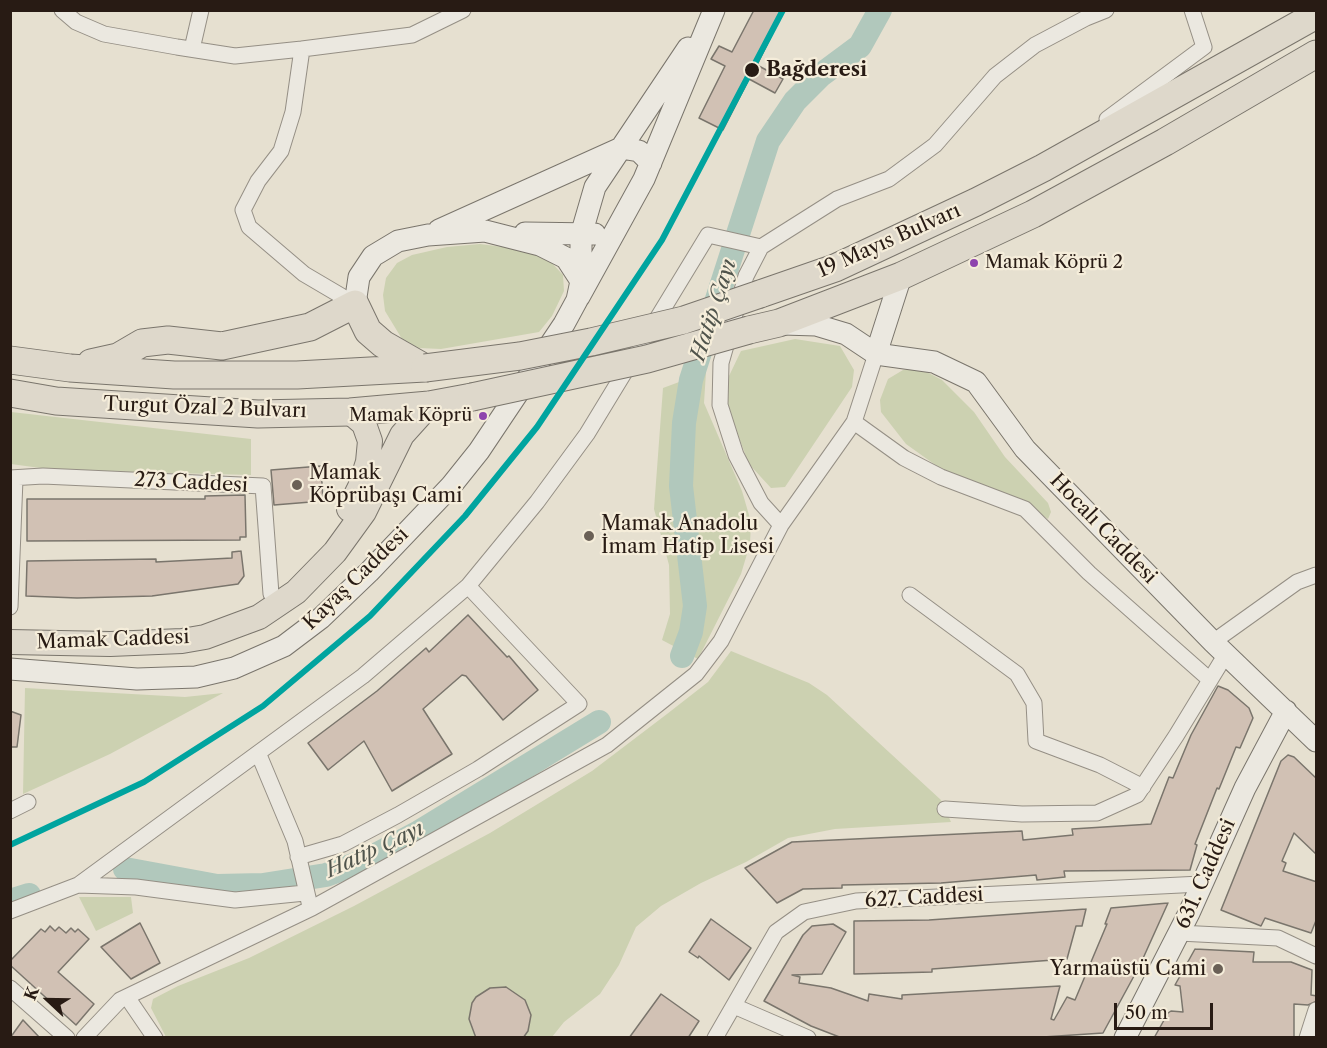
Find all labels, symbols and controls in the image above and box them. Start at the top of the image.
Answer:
place label: Bağderesi [766,58,867,82]
marker: Bağderesi [743,61,761,79]
street label: 19 Mayıs Bulvarı [814,199,964,283]
place label: Mamak Köprü 2 [985,252,1123,274]
water label: Hatip Çayı [686,256,742,364]
marker: Mamak Köprü 2 [968,257,980,269]
street label: Turgut Özal 2 Bulvarı [103,392,307,424]
place label: Mamak Köprü [349,405,472,427]
marker: Mamak Köprü [477,410,489,422]
place label: Mamak Köprübaşı Cami [309,461,462,508]
street label: 273 Caddesi [133,468,249,498]
street label: Hocalı Caddesi [1044,469,1162,589]
marker: Mamak Köprübaşı Cami [290,478,304,492]
place label: Mamak Anadolu İmam Hatip Lisesi [601,512,774,559]
street label: Kayaş Caddesi [298,523,414,635]
marker: Mamak Anadolu İmam Hatip Lisesi [582,529,596,543]
street label: Mamak Caddesi [36,625,190,655]
street label: 631. Caddesi [1171,815,1241,933]
water label: Hatip Çayı [322,816,428,884]
street label: 627. Caddesi [864,883,984,913]
place label: Yarmaüstü Cami [1050,957,1206,981]
marker: Yarmaüstü Cami [1211,962,1225,976]
north arrow [18,970,78,1030]
text: K [20,984,43,1003]
scale bar [1117,991,1216,1029]
text: 50 m [1125,1002,1168,1024]

